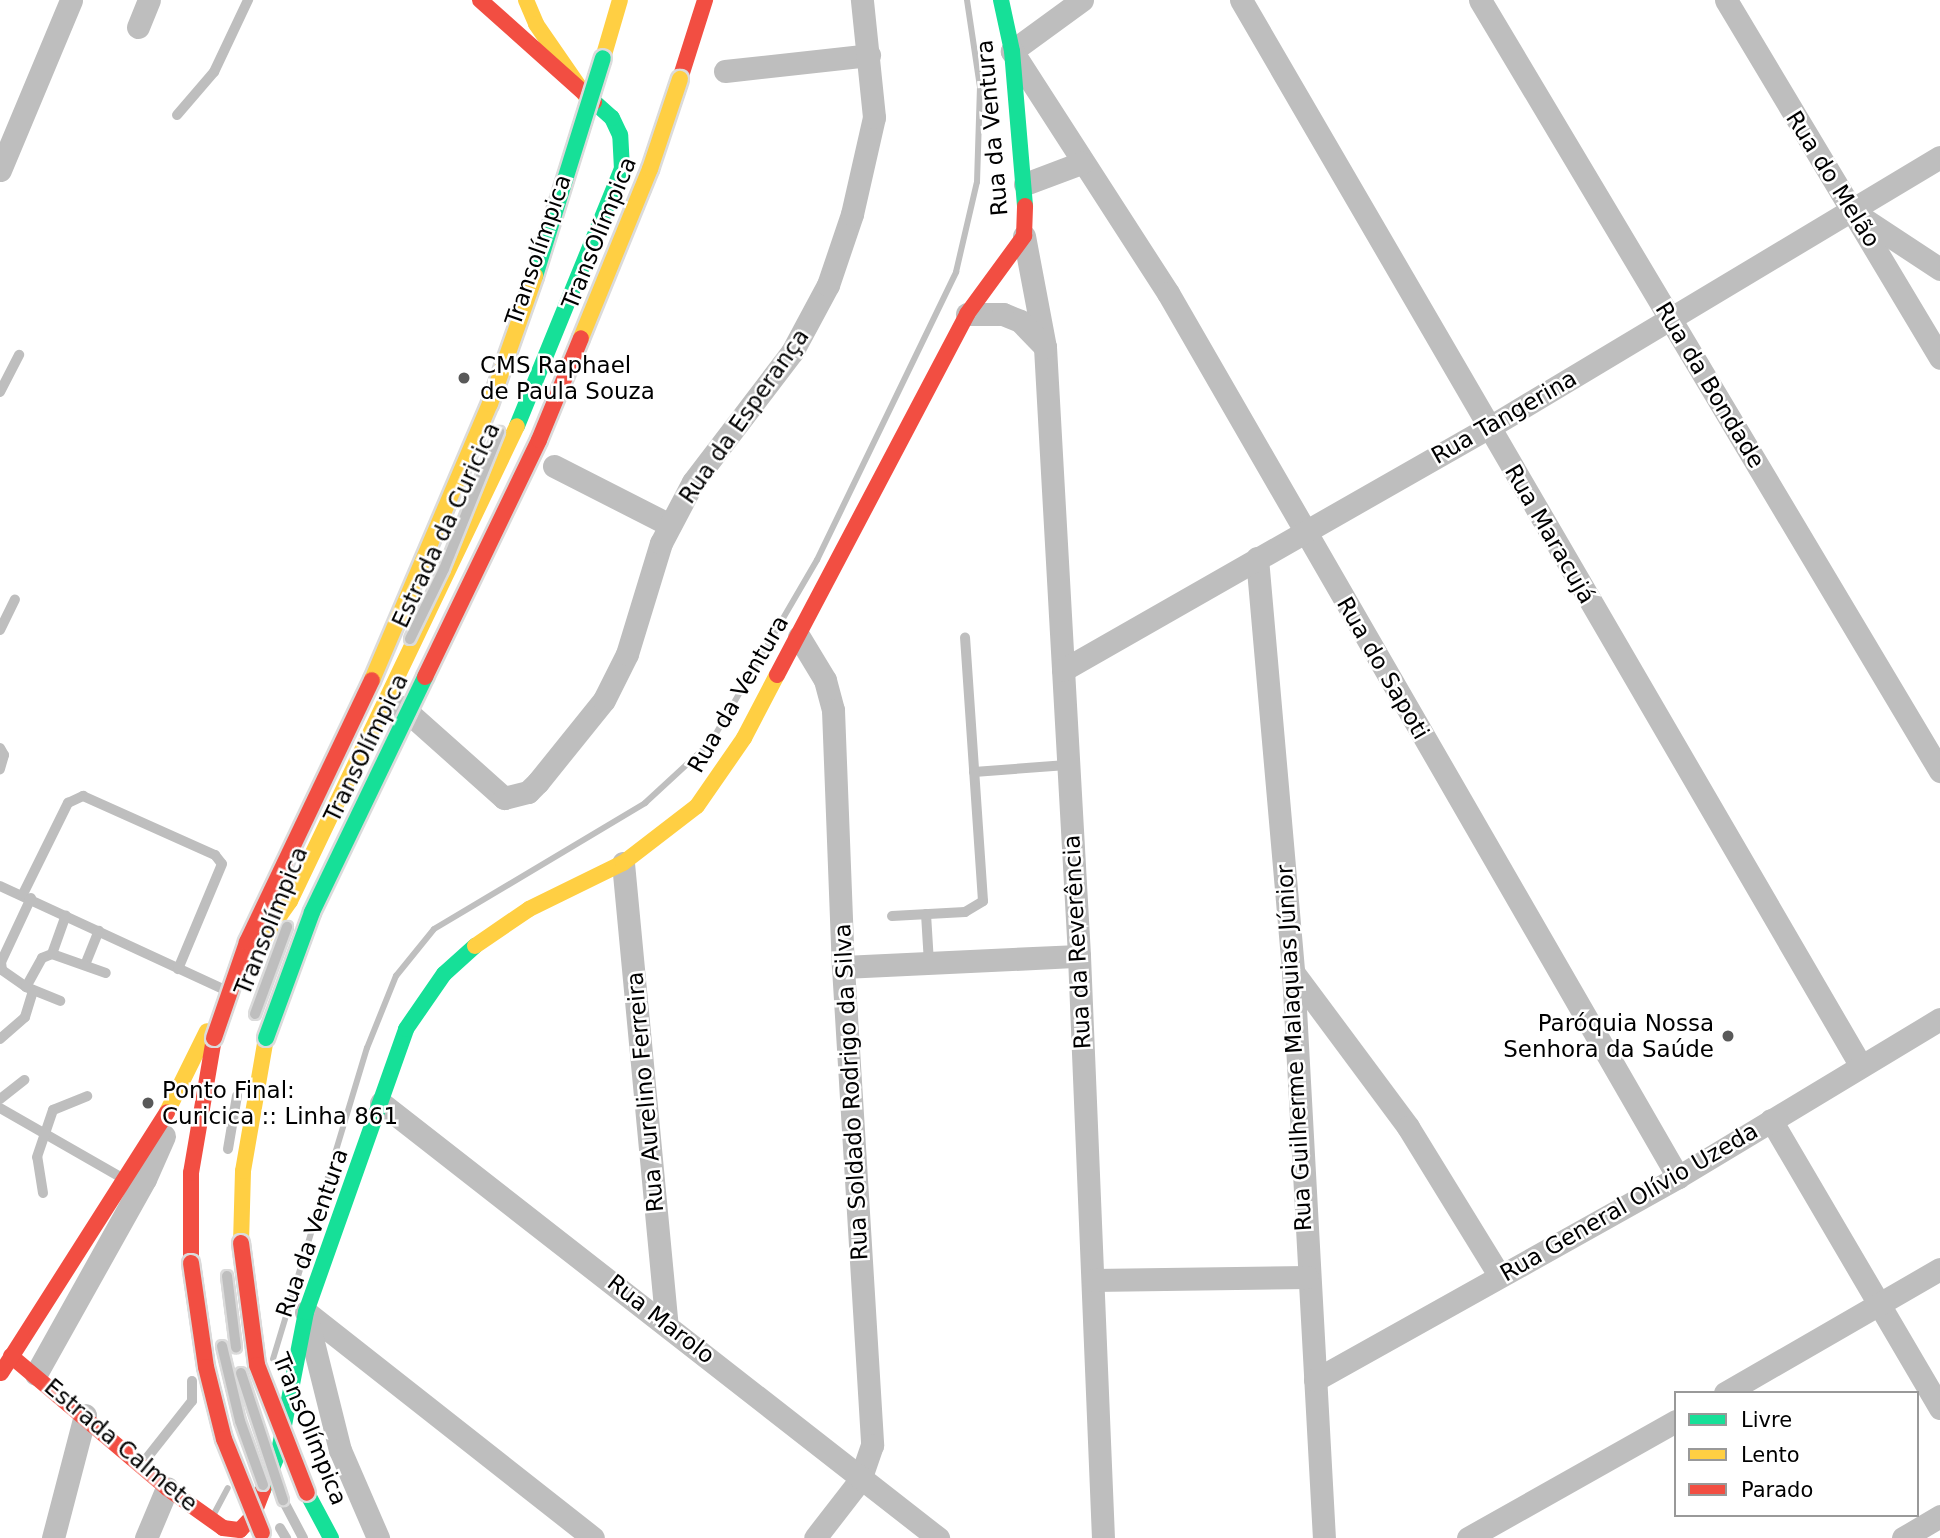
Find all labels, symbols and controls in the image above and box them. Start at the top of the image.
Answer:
street label: Rua da Ventura [971,39,1013,217]
street label: Rua do Melão [1780,106,1886,252]
street label: TransOlímpica [556,153,642,313]
street label: Transolímpica [499,171,577,329]
street label: Rua da Bondade [1650,297,1770,473]
street label: Rua da Esperança [673,323,815,509]
place label: CMS Raphael de Paula Souza [480,351,655,405]
street label: Rua Tangerina [1426,364,1582,470]
marker: CMS Raphael de Paula Souza [454,368,474,388]
street label: Estrada da Curicica [386,418,506,632]
street label: Rua Maracujá [1499,459,1601,609]
street label: Rua do Sapoti [1331,592,1435,744]
street label: Rua da Ventura [682,611,794,777]
street label: TransOlímpica [318,669,414,827]
street label: Rua da Reverência [1058,834,1096,1050]
street label: Transolímpica [229,843,313,999]
street label: Rua Guilherme Malaquias Júnior [1271,864,1317,1232]
street label: Rua Soldado Rodrigo da Silva [828,923,874,1261]
street label: Rua Aurelino Ferreira [621,971,669,1213]
place label: Paróquia Nossa Senhora da Saúde [1503,1009,1714,1063]
marker: Paróquia Nossa Senhora da Saúde [1720,1028,1736,1044]
place label: Ponto Final: Curicica :: Linha 861 [162,1076,398,1130]
marker: Ponto Final: Curicica :: Linha 861 [140,1095,156,1111]
street label: Rua General Olívio Uzeda [1495,1117,1763,1287]
street label: Rua da Ventura [270,1145,354,1321]
street label: Rua Marolo [602,1269,720,1369]
street label: TransOlímpica [267,1349,353,1509]
street label: Estrada Calmete [39,1373,203,1517]
legend [1674,1391,1919,1517]
text: Livre [1741,1408,1792,1432]
text: Lento [1741,1443,1800,1467]
text: Parado [1741,1478,1813,1502]

